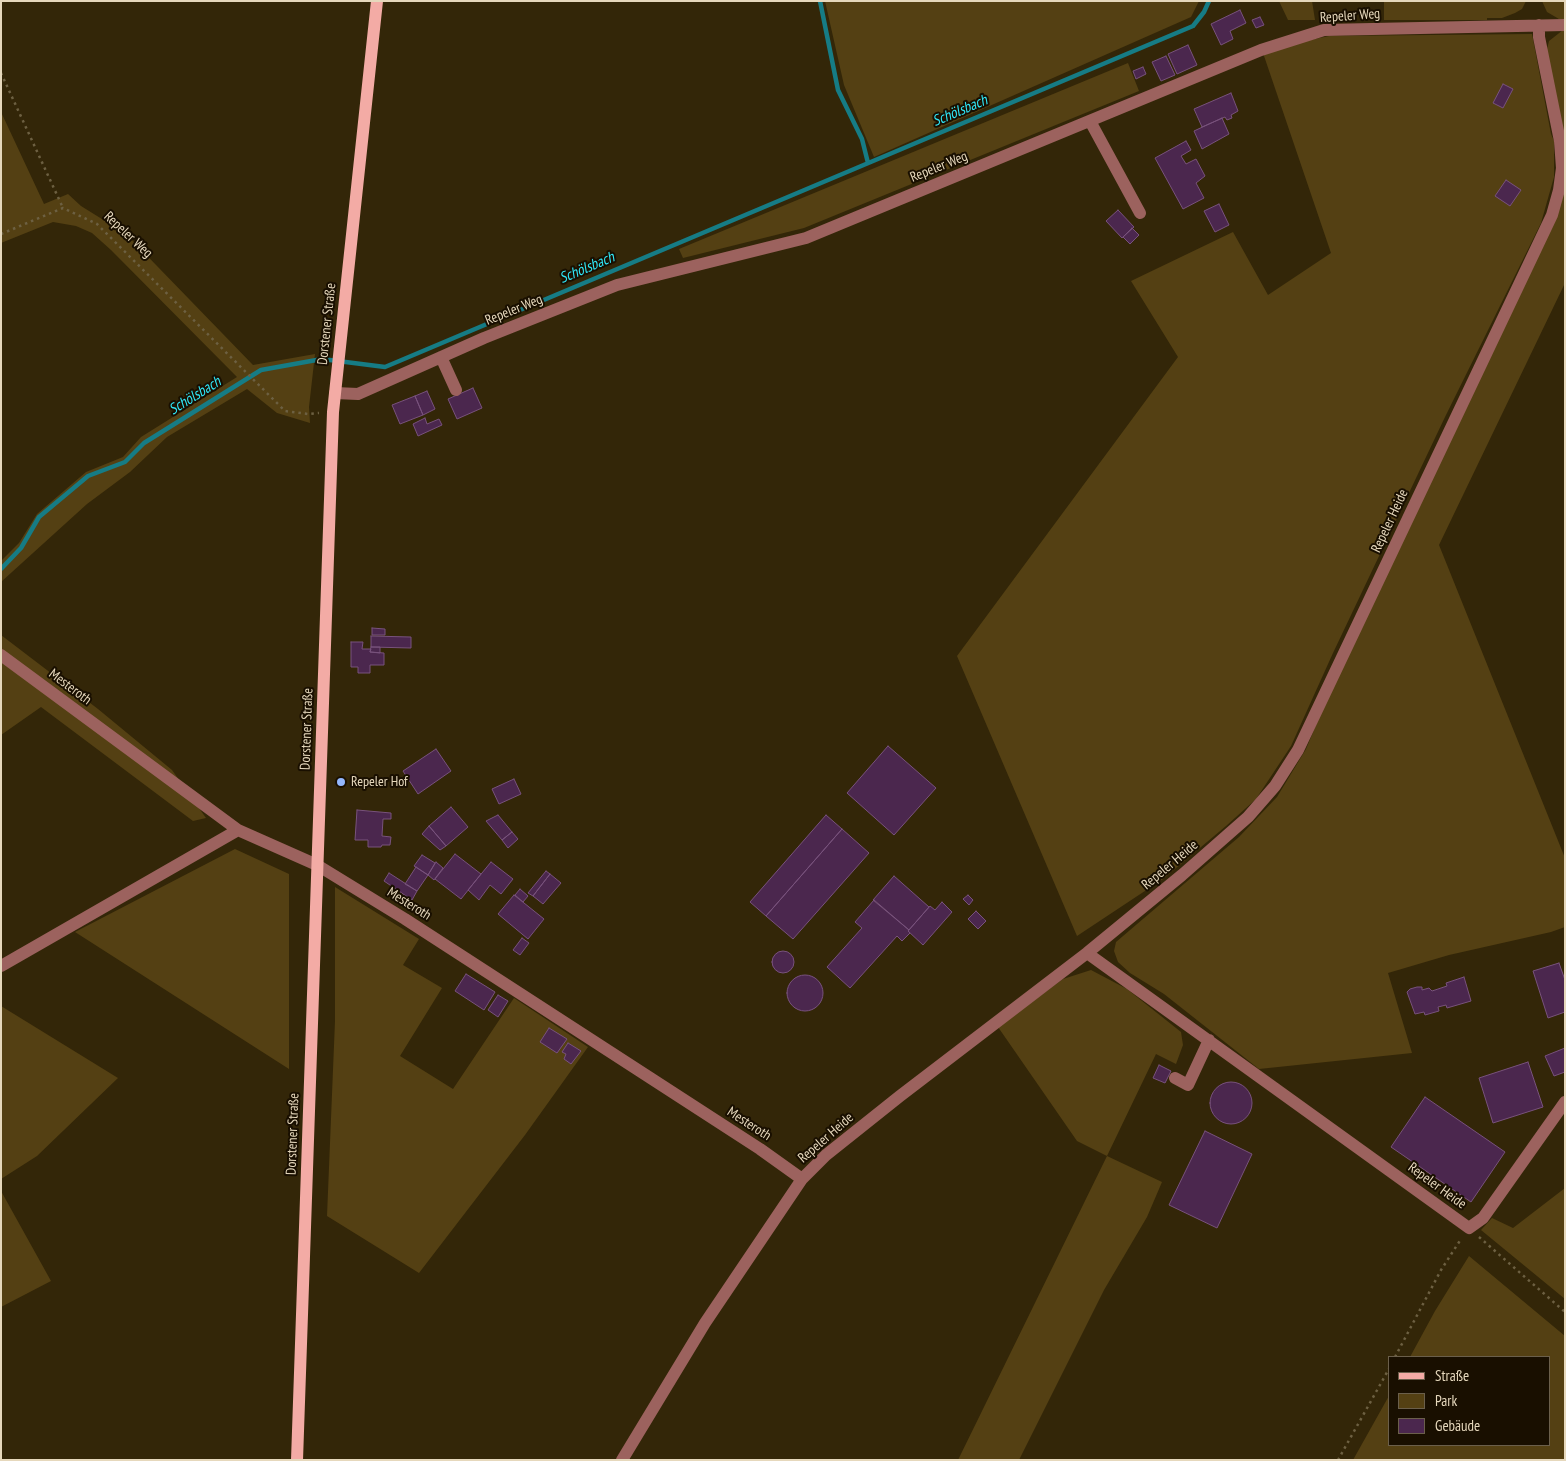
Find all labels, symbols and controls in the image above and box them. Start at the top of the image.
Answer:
street label: Repeler Weg [1319,6,1381,26]
water label: Schölsbach [930,91,990,131]
street label: Repeler Weg [908,148,970,186]
street label: Repeler Weg [100,208,156,262]
water label: Schölsbach [557,248,617,288]
street label: Dorstener Straße [314,282,340,366]
street label: Repeler Weg [483,291,545,329]
water label: Schölsbach [166,373,224,419]
street label: Repeler Heide [1368,487,1412,555]
street label: Mesteroth [45,666,95,708]
street label: Dorstener Straße [297,688,317,770]
place label: Repeler Hof [351,774,408,790]
marker: Repeler Hof [335,776,347,788]
street label: Repeler Heide [1139,837,1201,893]
street label: Mesteroth [384,884,434,924]
street label: Dorstener Straße [283,1093,303,1175]
street label: Mesteroth [724,1104,774,1144]
street label: Repeler Heide [795,1109,857,1167]
street label: Repeler Heide [1405,1159,1469,1213]
legend [1388,1356,1551,1446]
text: Straße [1435,1366,1469,1385]
text: Park [1435,1391,1457,1410]
text: Gebäude [1435,1416,1480,1435]

